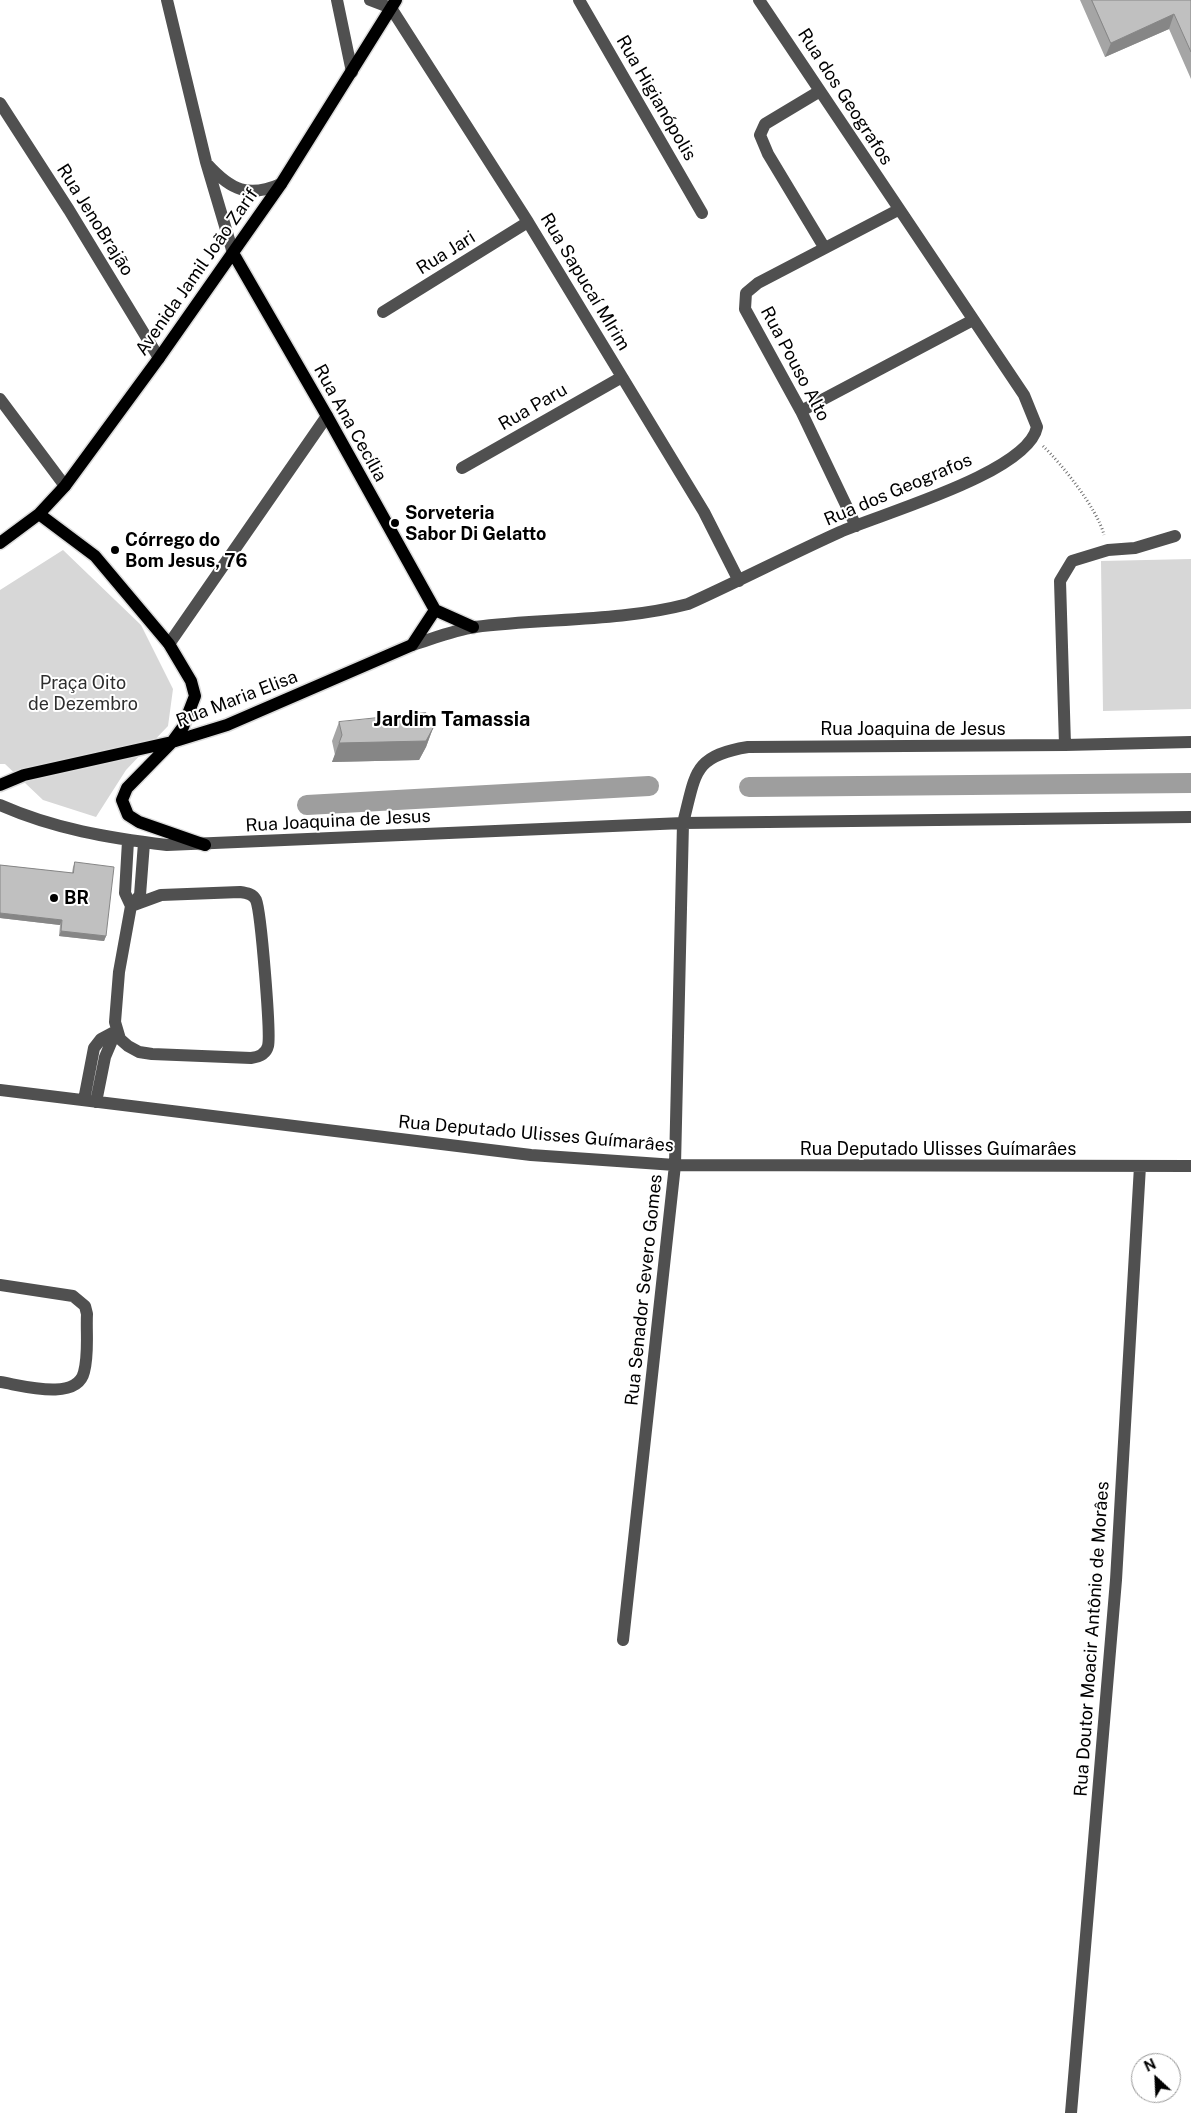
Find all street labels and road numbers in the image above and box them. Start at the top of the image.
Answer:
street label: Rua dos Geografos [793,25,897,169]
street label: Rua Higianópolis [611,32,701,164]
street label: Rua JenoBrajão [52,160,138,280]
street label: Avenida Jamil João Zarif [131,184,263,360]
street label: Rua Sapucaí MIrim [535,209,635,355]
street label: Rua Jari [413,227,479,279]
street label: Rua Pouso Alto [756,303,834,425]
street label: Rua Ana Cecília [309,361,391,485]
street label: Rua Paru [495,379,571,435]
street label: Rua dos Geografos [821,449,975,531]
street label: Rua Maria Elisa [173,666,301,732]
street label: Rua Joaquina de Jesus [820,718,1006,740]
street label: Rua Joaquina de Jesus [245,805,431,837]
street label: Rua Deputado Ulisses Guímarâes [397,1111,675,1157]
street label: Rua Deputado Ulisses Guímarâes [800,1138,1076,1160]
street label: Rua Senador Severo Gomes [621,1173,667,1407]
street label: Rua Doutor Moacir Antônio de Morâes [1070,1481,1114,1797]

